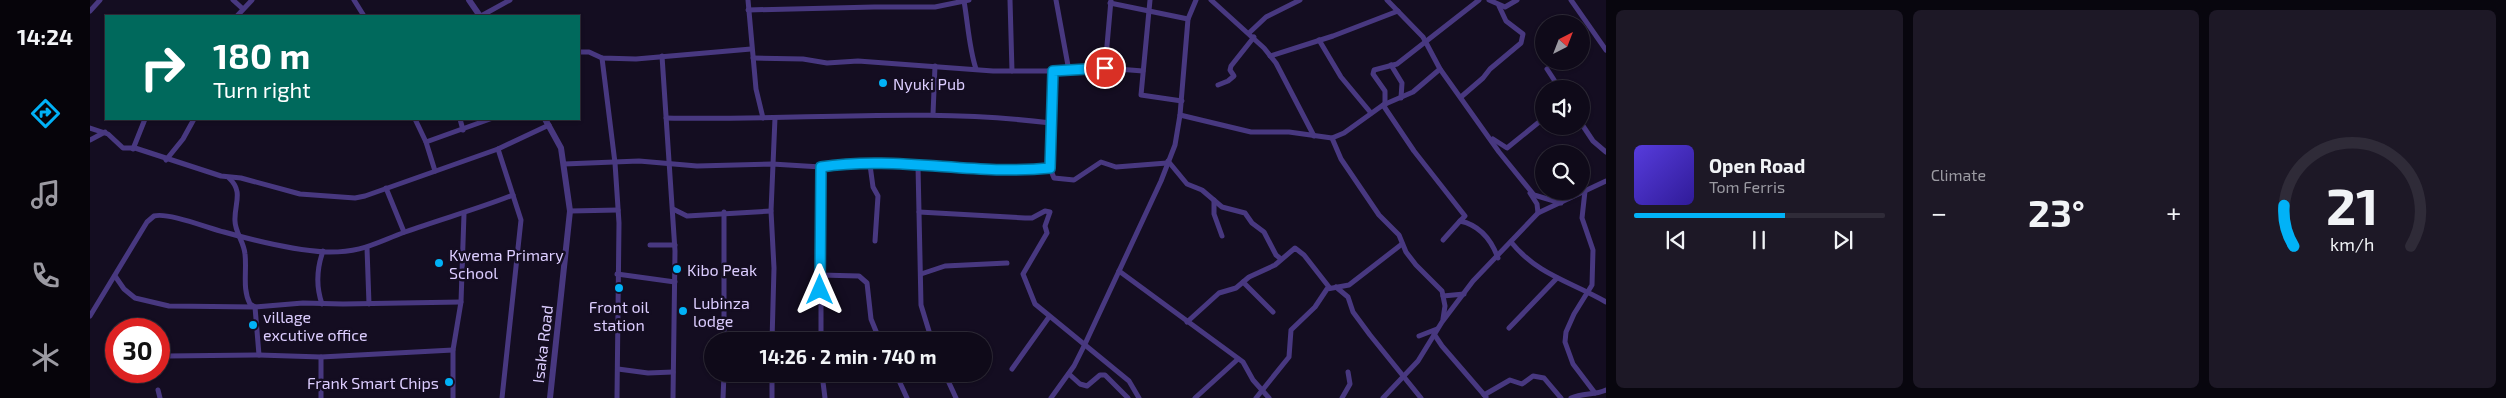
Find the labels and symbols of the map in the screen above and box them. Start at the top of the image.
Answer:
north arrow [1535,15,1590,70]
pin [1084,47,1126,89]
place label: Nyuki Pub [893,74,965,93]
marker: Nyuki Pub [877,77,889,89]
place label: Kwema Primary School [449,245,564,282]
marker: Kwema Primary School [433,257,445,269]
place label: Kibo Peak [687,260,757,279]
marker: Kibo Peak [671,263,683,275]
position arrow [793,263,845,315]
marker: Front oil station [613,282,625,294]
place label: Lubinza lodge [693,293,750,330]
place label: Front oil station [589,297,649,334]
street label: Isaka Road [528,304,556,384]
marker: Lubinza lodge [677,305,689,317]
place label: village excutive office [263,307,368,344]
speed limit sign: 30 [105,318,170,383]
marker: village excutive office [247,319,259,331]
place label: Frank Smart Chips [307,373,439,392]
marker: Frank Smart Chips [443,376,455,388]

